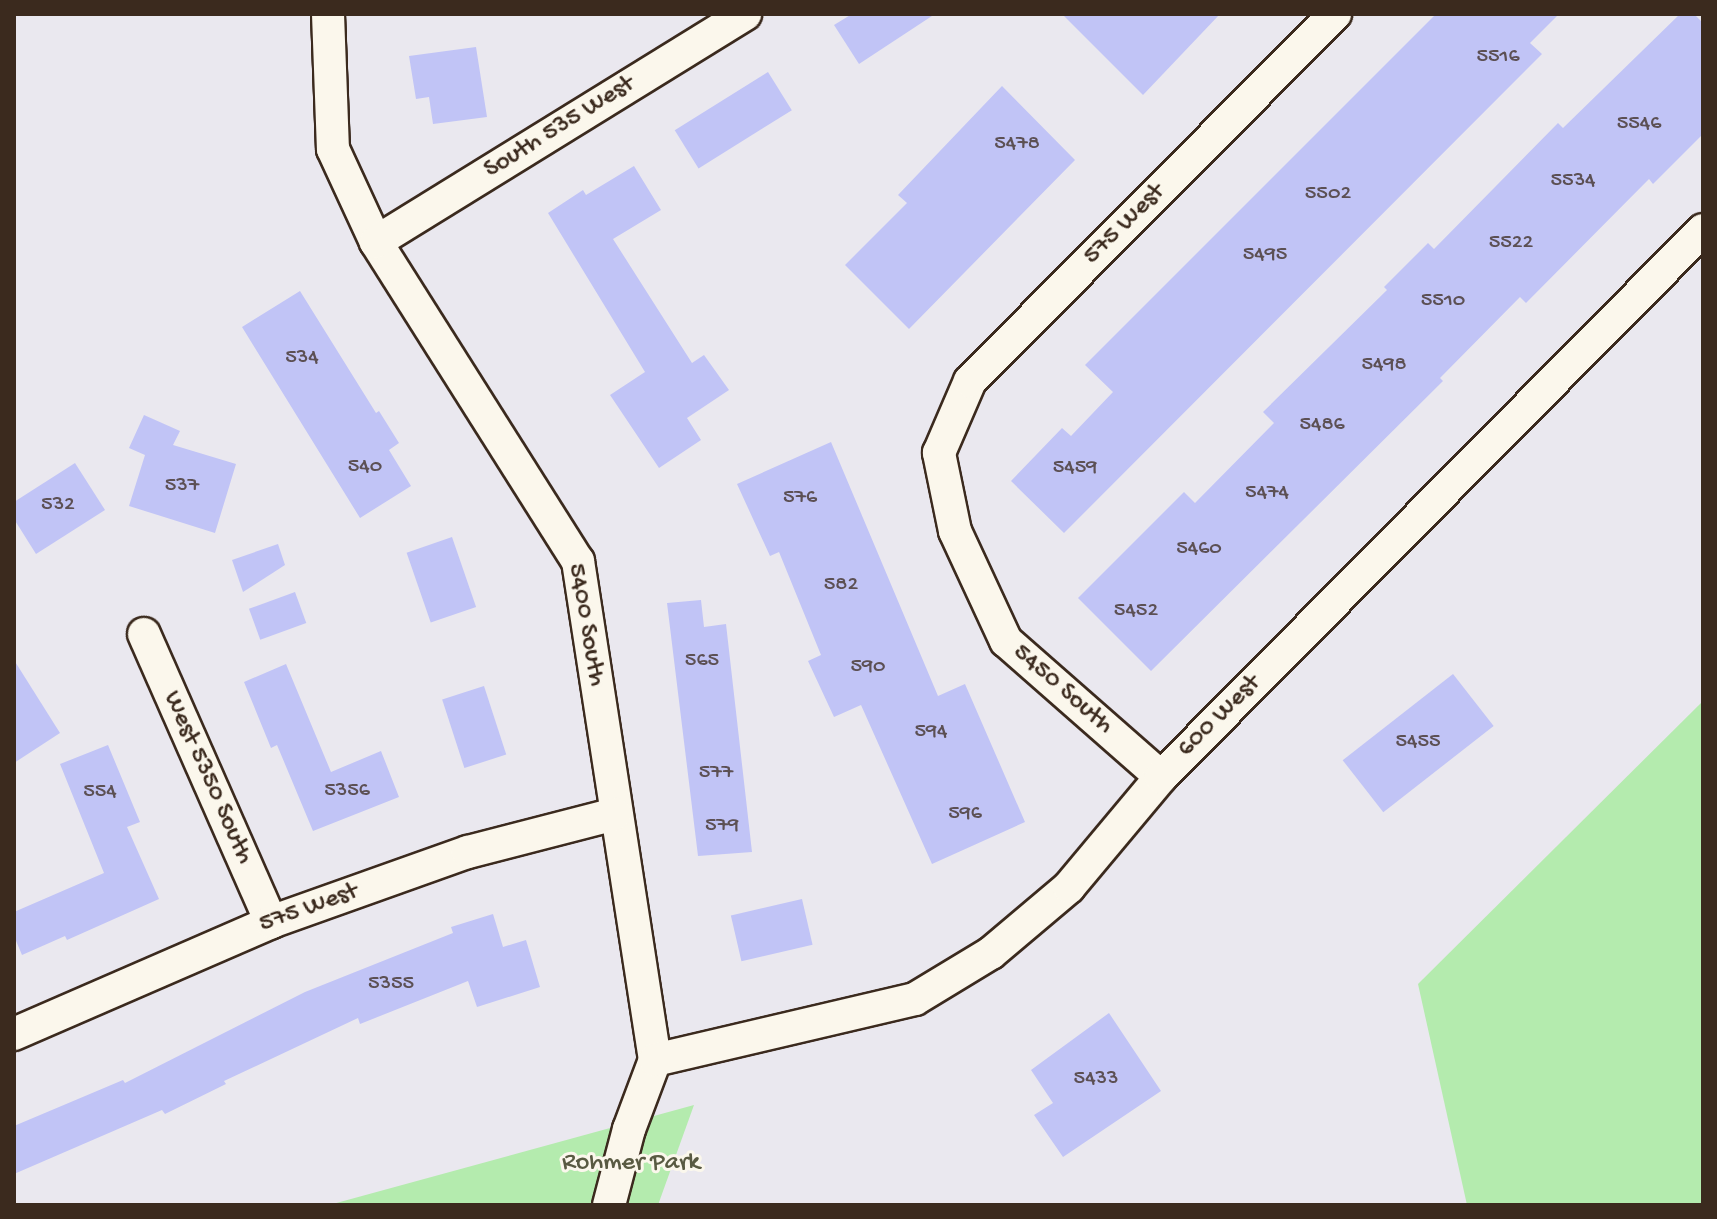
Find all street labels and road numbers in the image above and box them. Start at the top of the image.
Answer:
street label: South 535 West [479,69,641,187]
street label: 575 West [1078,178,1172,272]
street label: 5400 South [559,561,611,689]
street label: 5450 South [1005,638,1119,742]
street label: 600 West [1172,669,1268,765]
street label: West 5350 South [155,687,259,869]
street label: 575 West [255,877,363,941]

